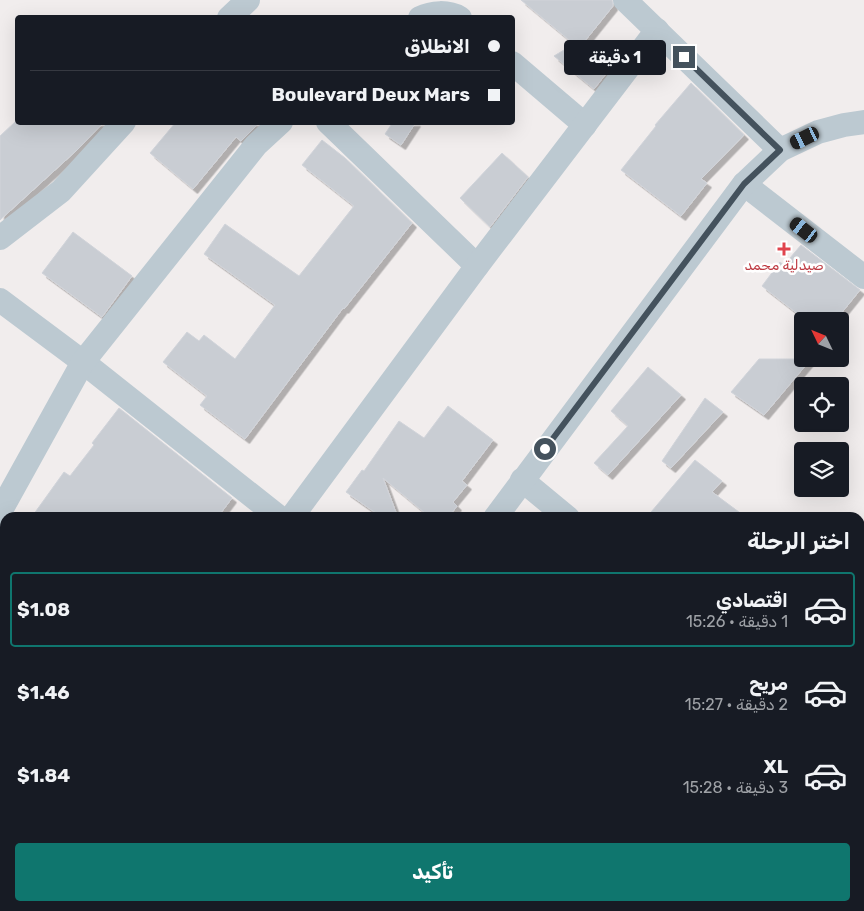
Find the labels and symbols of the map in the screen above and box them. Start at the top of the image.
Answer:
callout: 1 دقيقة [564,40,666,74]
route end [673,46,695,68]
car [788,125,821,151]
car [787,215,820,245]
marker: صيدلية محمد [778,243,790,255]
place label: صيدلية محمد [744,257,824,274]
north arrow [794,312,849,368]
route start [534,438,556,460]

